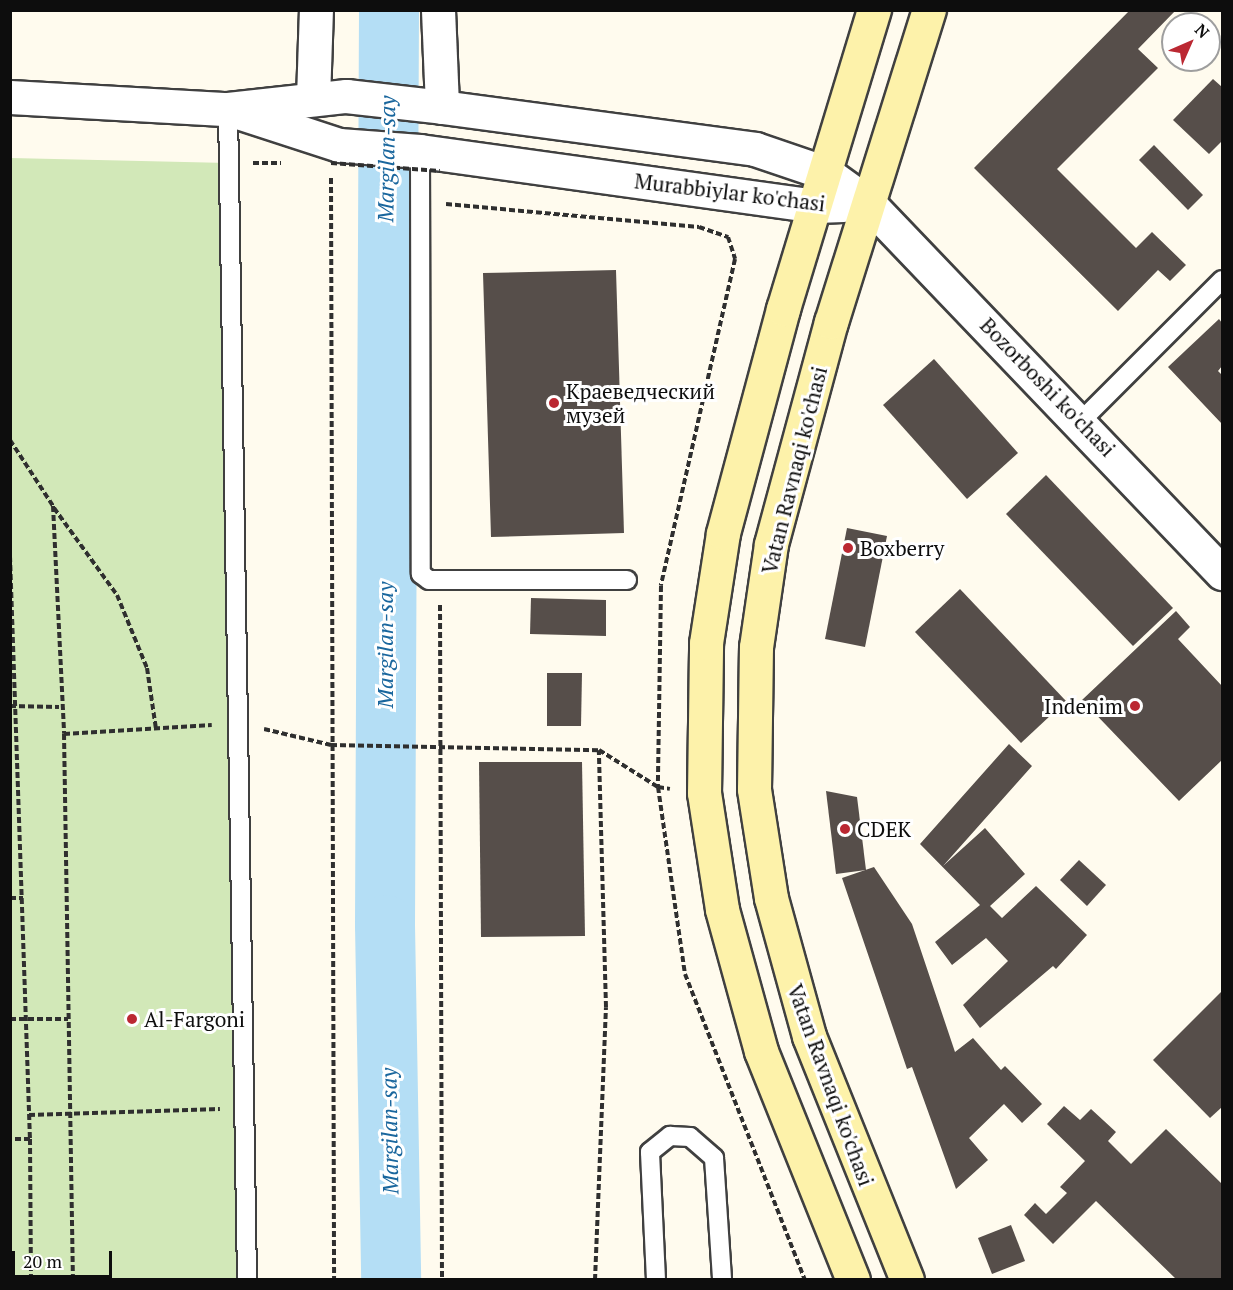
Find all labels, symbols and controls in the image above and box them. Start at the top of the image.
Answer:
north arrow [1161,12,1221,72]
text: N [1190,19,1214,43]
water label: Margilan-say [372,96,400,222]
street label: Murabbiylar ko'chasi [633,168,827,216]
street label: Bozorboshi ko'chasi [975,312,1121,462]
street label: Vatan Ravnaqi ko'chasi [756,364,832,576]
place label: Краеведческий музей [566,378,715,428]
marker: Краеведческий музей [547,396,561,410]
place label: Boxberry [860,535,944,561]
marker: Boxberry [841,541,855,555]
water label: Margilan-say [372,582,398,708]
place label: Indenim [1044,693,1123,719]
marker: Indenim [1128,699,1142,713]
place label: CDEK [857,816,911,842]
marker: CDEK [838,822,852,836]
street label: Vatan Ravnaqi ko'chasi [783,981,879,1189]
place label: Al-Fargoni [144,1006,245,1032]
marker: Al-Fargoni [125,1012,139,1026]
water label: Margilan-say [375,1068,403,1194]
scale bar [15,1239,116,1277]
text: 20 m [23,1249,62,1273]

